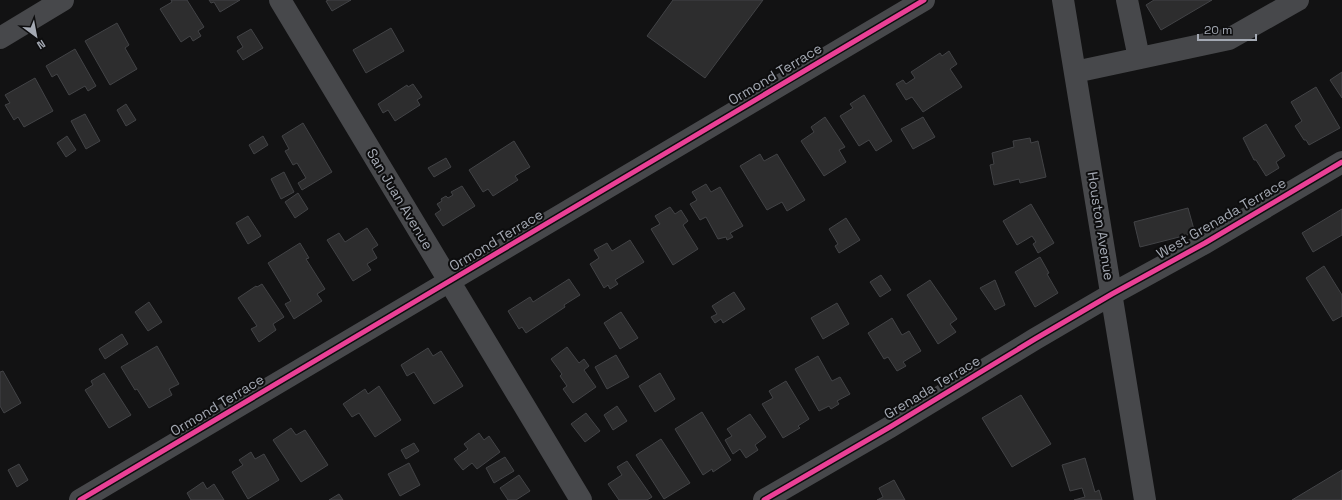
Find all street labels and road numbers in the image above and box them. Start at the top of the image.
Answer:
street label: Ormond Terrace [725,39,825,109]
street label: San Juan Avenue [363,145,437,253]
street label: Houston Avenue [1084,170,1118,282]
street label: West Grenada Terrace [1153,173,1289,263]
street label: Ormond Terrace [446,205,546,275]
street label: Grenada Terrace [881,351,983,423]
street label: Ormond Terrace [167,370,267,440]

